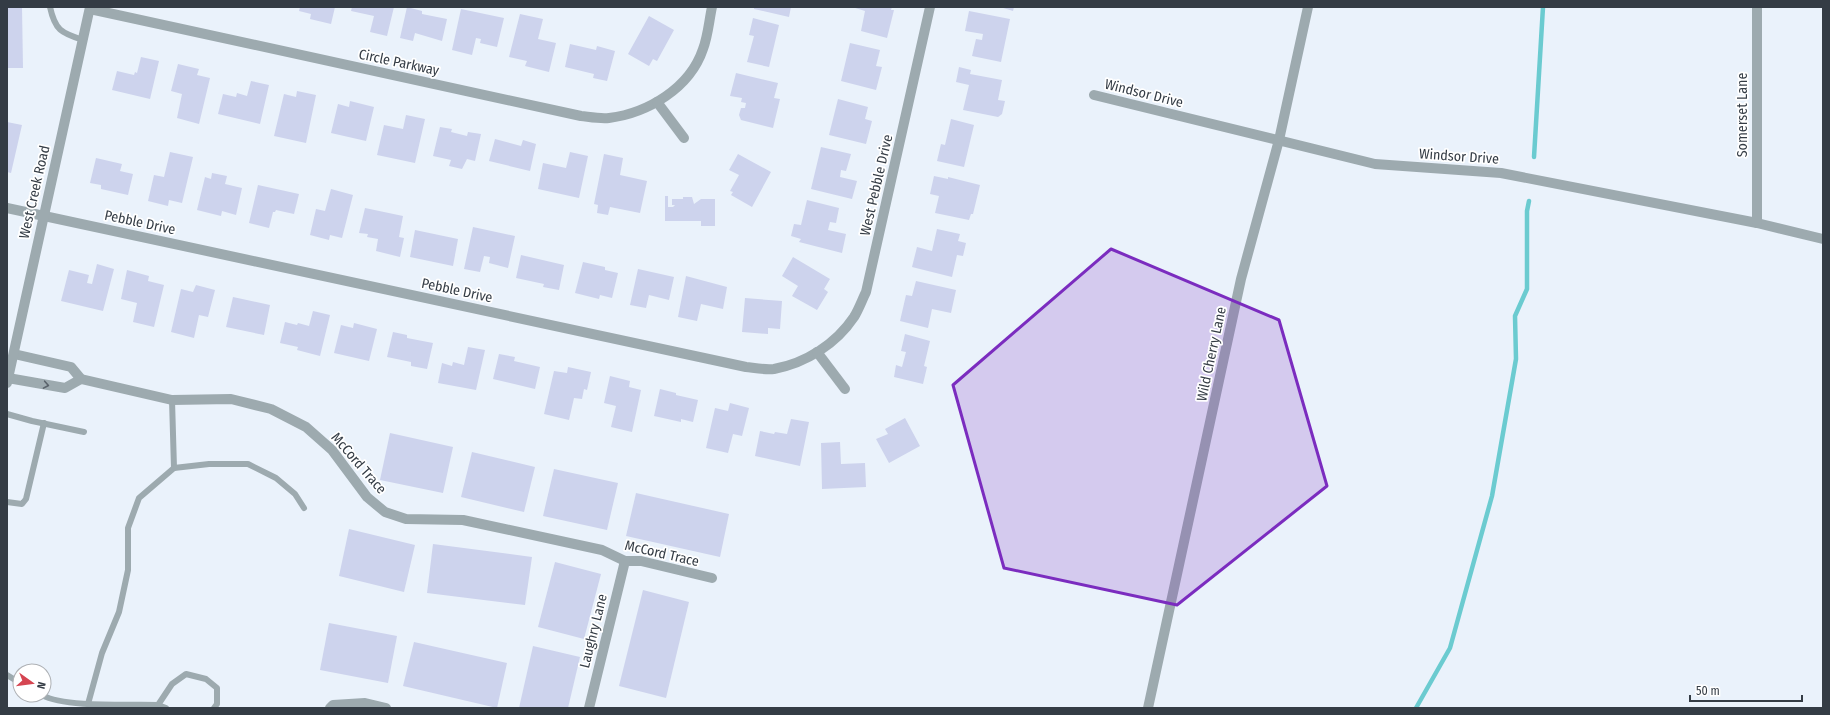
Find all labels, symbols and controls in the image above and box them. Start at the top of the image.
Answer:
street label: Circle Parkway [357,46,441,79]
street label: Somerset Lane [1734,73,1751,157]
street label: Windsor Drive [1103,76,1185,111]
street label: West Pebble Drive [857,133,896,237]
street label: West Creek Road [16,144,53,240]
street label: Windsor Drive [1418,145,1500,168]
street label: Pebble Drive [103,207,177,238]
street label: Pebble Drive [420,275,494,306]
street label: Wild Cherry Lane [1193,305,1230,403]
one-way arrow [43,380,49,388]
street label: McCord Trace [327,429,390,497]
street label: McCord Trace [623,537,701,570]
street label: Laughry Lane [576,592,611,670]
north arrow [12,663,52,703]
scale bar [1690,677,1802,703]
text: N [34,681,48,690]
text: 50 m [1696,684,1720,698]

